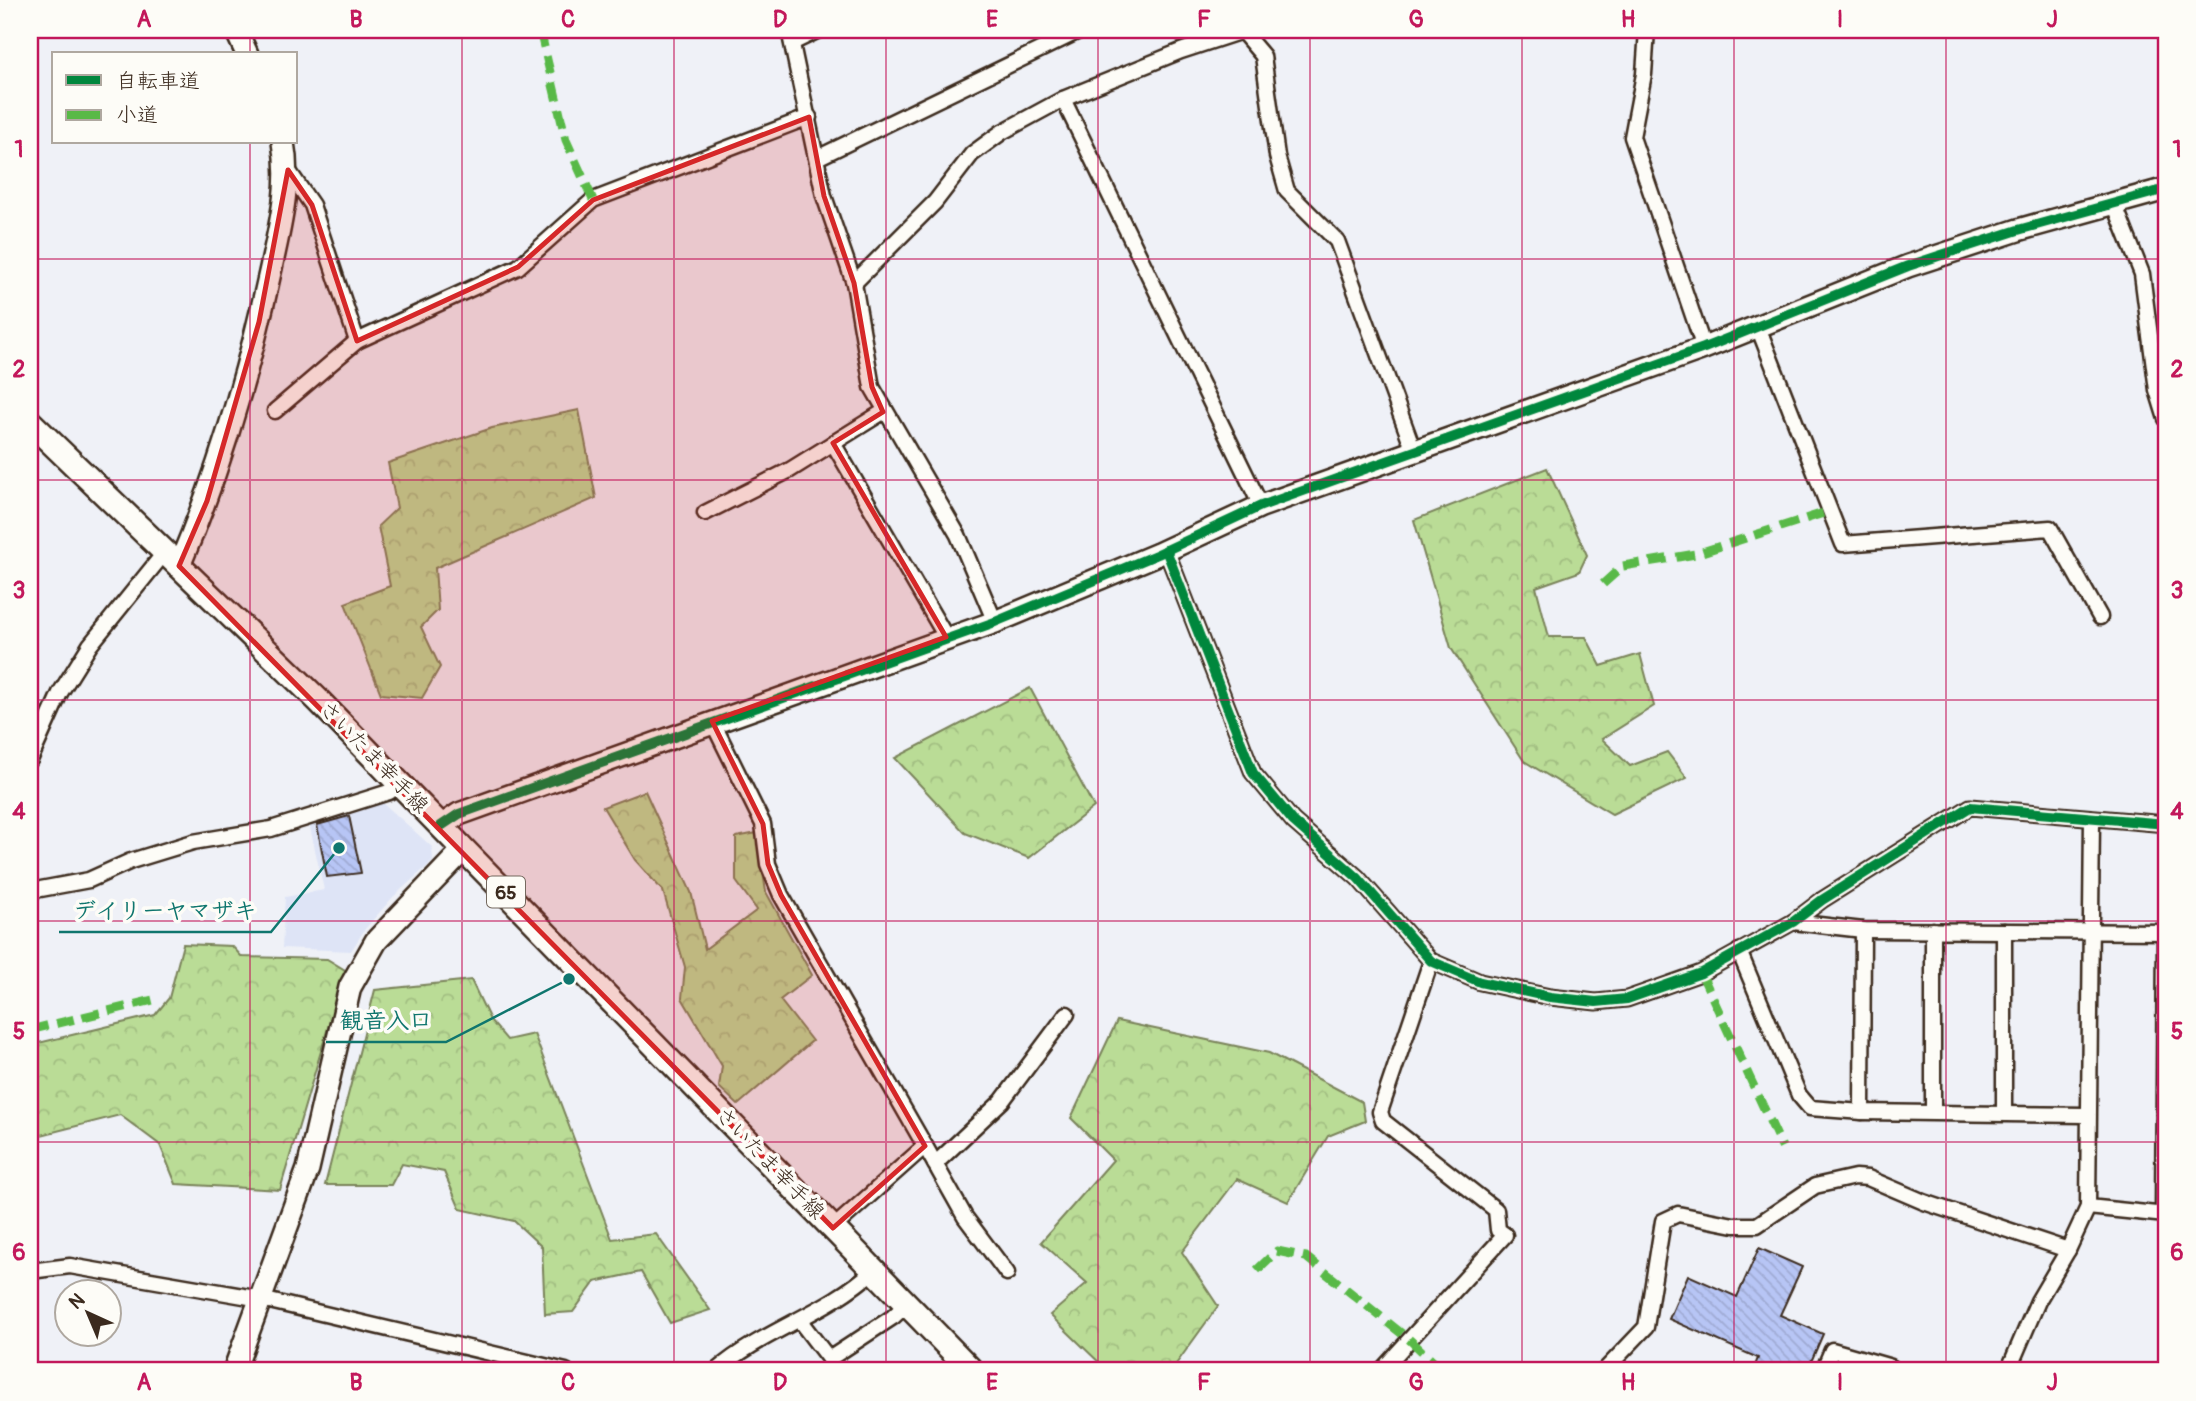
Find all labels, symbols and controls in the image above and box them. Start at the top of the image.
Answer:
text: A [137,5,152,34]
text: B [349,5,363,34]
text: C [561,5,575,34]
text: D [773,5,787,34]
text: E [986,5,998,34]
text: F [1197,5,1211,34]
text: G [1408,5,1424,34]
text: H [1621,5,1635,34]
text: I [1837,5,1843,34]
text: J [2046,5,2058,34]
legend [52,52,298,144]
text: 自転車道 [116,68,200,95]
text: 小道 [116,102,158,129]
text: 1 [15,135,24,164]
text: 1 [2173,135,2182,164]
text: 2 [13,355,26,384]
text: 2 [2171,355,2184,384]
text: 3 [13,576,25,605]
text: 3 [2171,576,2183,605]
street label: さいたま幸手線 [313,695,434,819]
text: 4 [12,797,26,826]
text: 4 [2170,797,2184,826]
road number: 65 [487,876,525,908]
callout: デイリーヤマザキ [59,888,271,932]
text: デイリーヤマザキ [73,896,257,925]
callout: 観音入口 [326,998,446,1042]
text: 観音入口 [340,1006,432,1035]
text: 5 [13,1017,25,1046]
text: 5 [2171,1017,2183,1046]
street label: さいたま幸手線 [709,1101,830,1225]
text: 6 [12,1238,26,1267]
text: 6 [2170,1238,2184,1267]
north arrow [52,1278,122,1348]
text: N [64,1288,90,1315]
text: A [137,1368,152,1397]
text: B [349,1368,363,1397]
text: C [561,1368,575,1397]
text: D [773,1368,787,1397]
text: E [986,1368,998,1397]
text: F [1197,1368,1211,1397]
text: G [1408,1368,1424,1397]
text: H [1621,1368,1635,1397]
text: I [1837,1368,1843,1397]
text: J [2046,1368,2058,1397]

